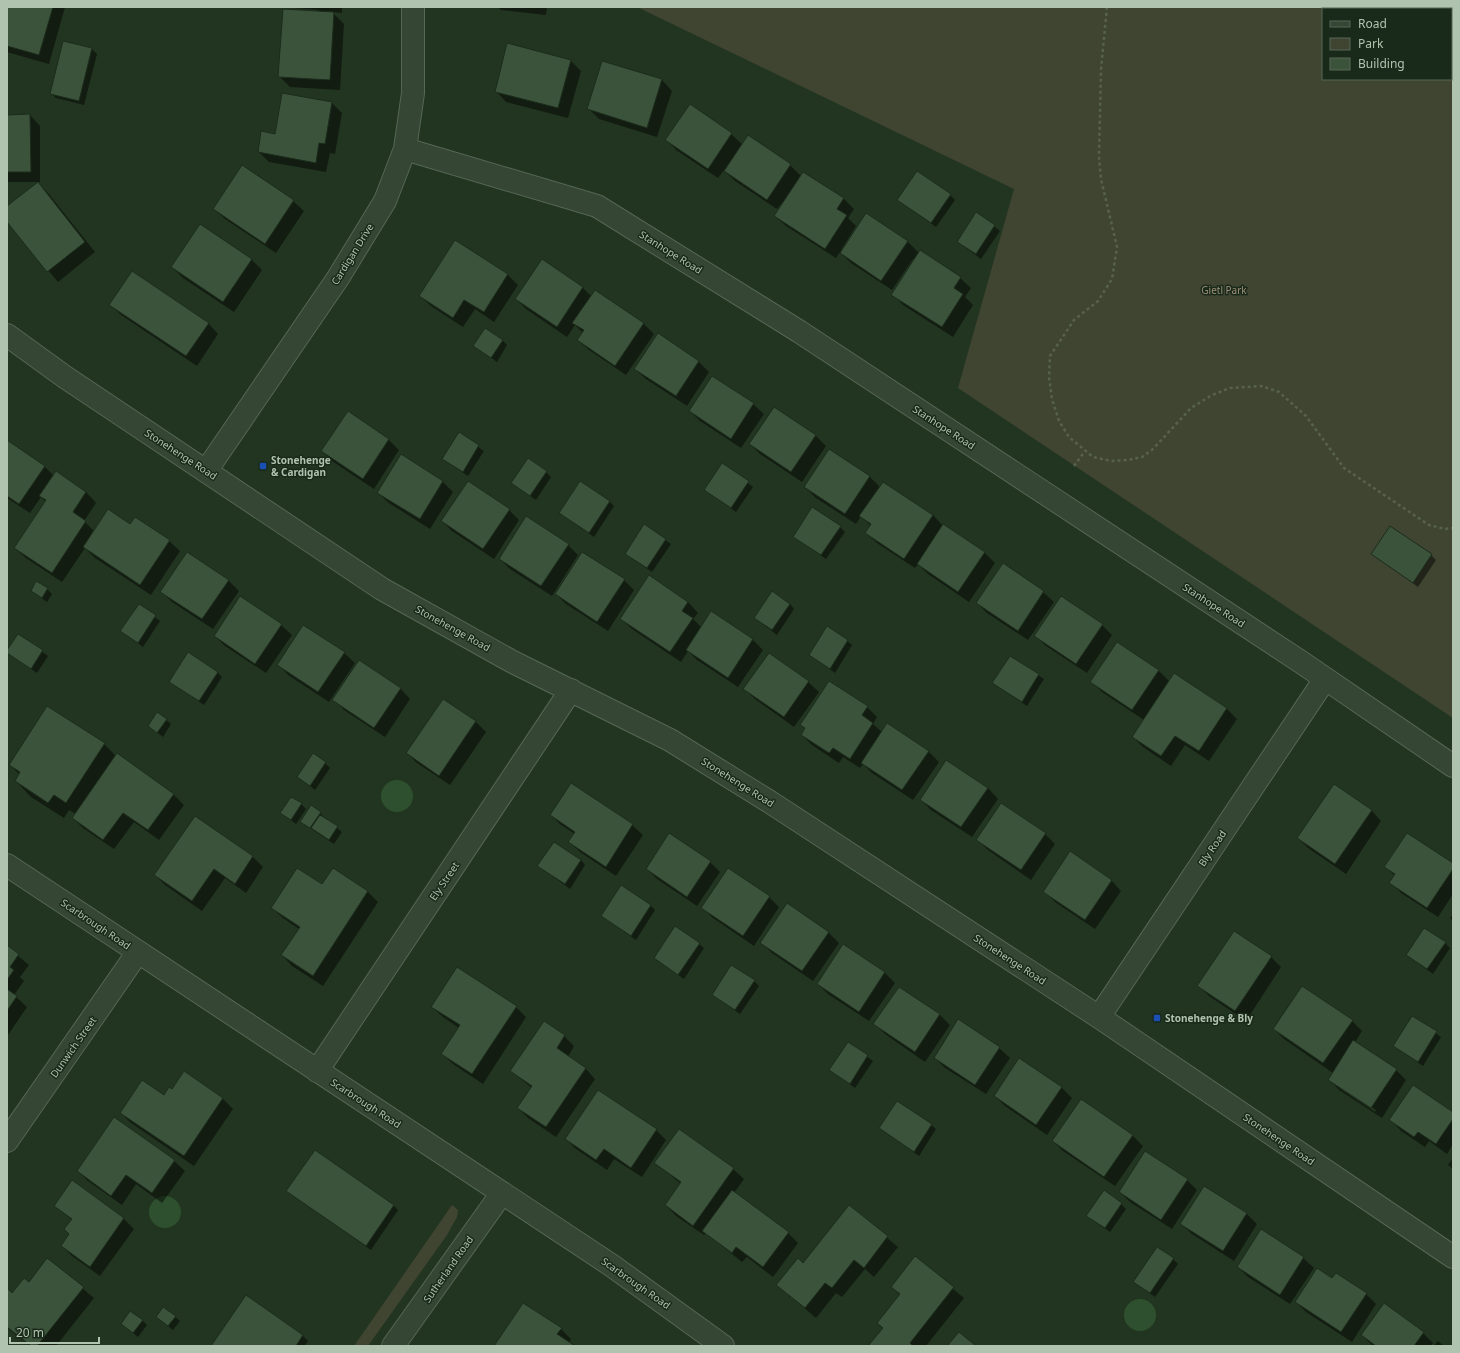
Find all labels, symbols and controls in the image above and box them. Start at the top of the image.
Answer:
legend [1322,8,1452,80]
text: Road [1358,15,1387,32]
text: Park [1358,35,1384,52]
text: Building [1358,55,1405,72]
street label: Cardigan Drive [328,220,377,287]
street label: Stanhope Road [637,227,705,277]
park label: Gietl Park [1201,283,1247,297]
street label: Stanhope Road [910,402,978,452]
street label: Stonehenge Road [142,425,220,483]
place label: Stonehenge & Cardigan [271,453,331,479]
marker: Stonehenge & Cardigan [258,461,268,471]
street label: Stanhope Road [1180,580,1248,630]
street label: Stonehenge Road [413,602,493,654]
street label: Stonehenge Road [699,754,777,810]
street label: Bly Road [1195,827,1229,869]
street label: Ely Street [426,859,462,903]
street label: Scarbrough Road [58,895,134,953]
street label: Stonehenge Road [971,930,1049,988]
place label: Stonehenge & Bly [1165,1011,1253,1025]
street label: Dunwich Street [47,1013,99,1080]
marker: Stonehenge & Bly [1152,1013,1162,1023]
street label: Scarbrough Road [328,1075,404,1131]
street label: Stonehenge Road [1241,1110,1317,1168]
street label: Sutherland Road [420,1233,476,1305]
street label: Scarbrough Road [599,1254,673,1312]
scale bar [10,1319,99,1345]
text: 20 m [16,1324,44,1341]

